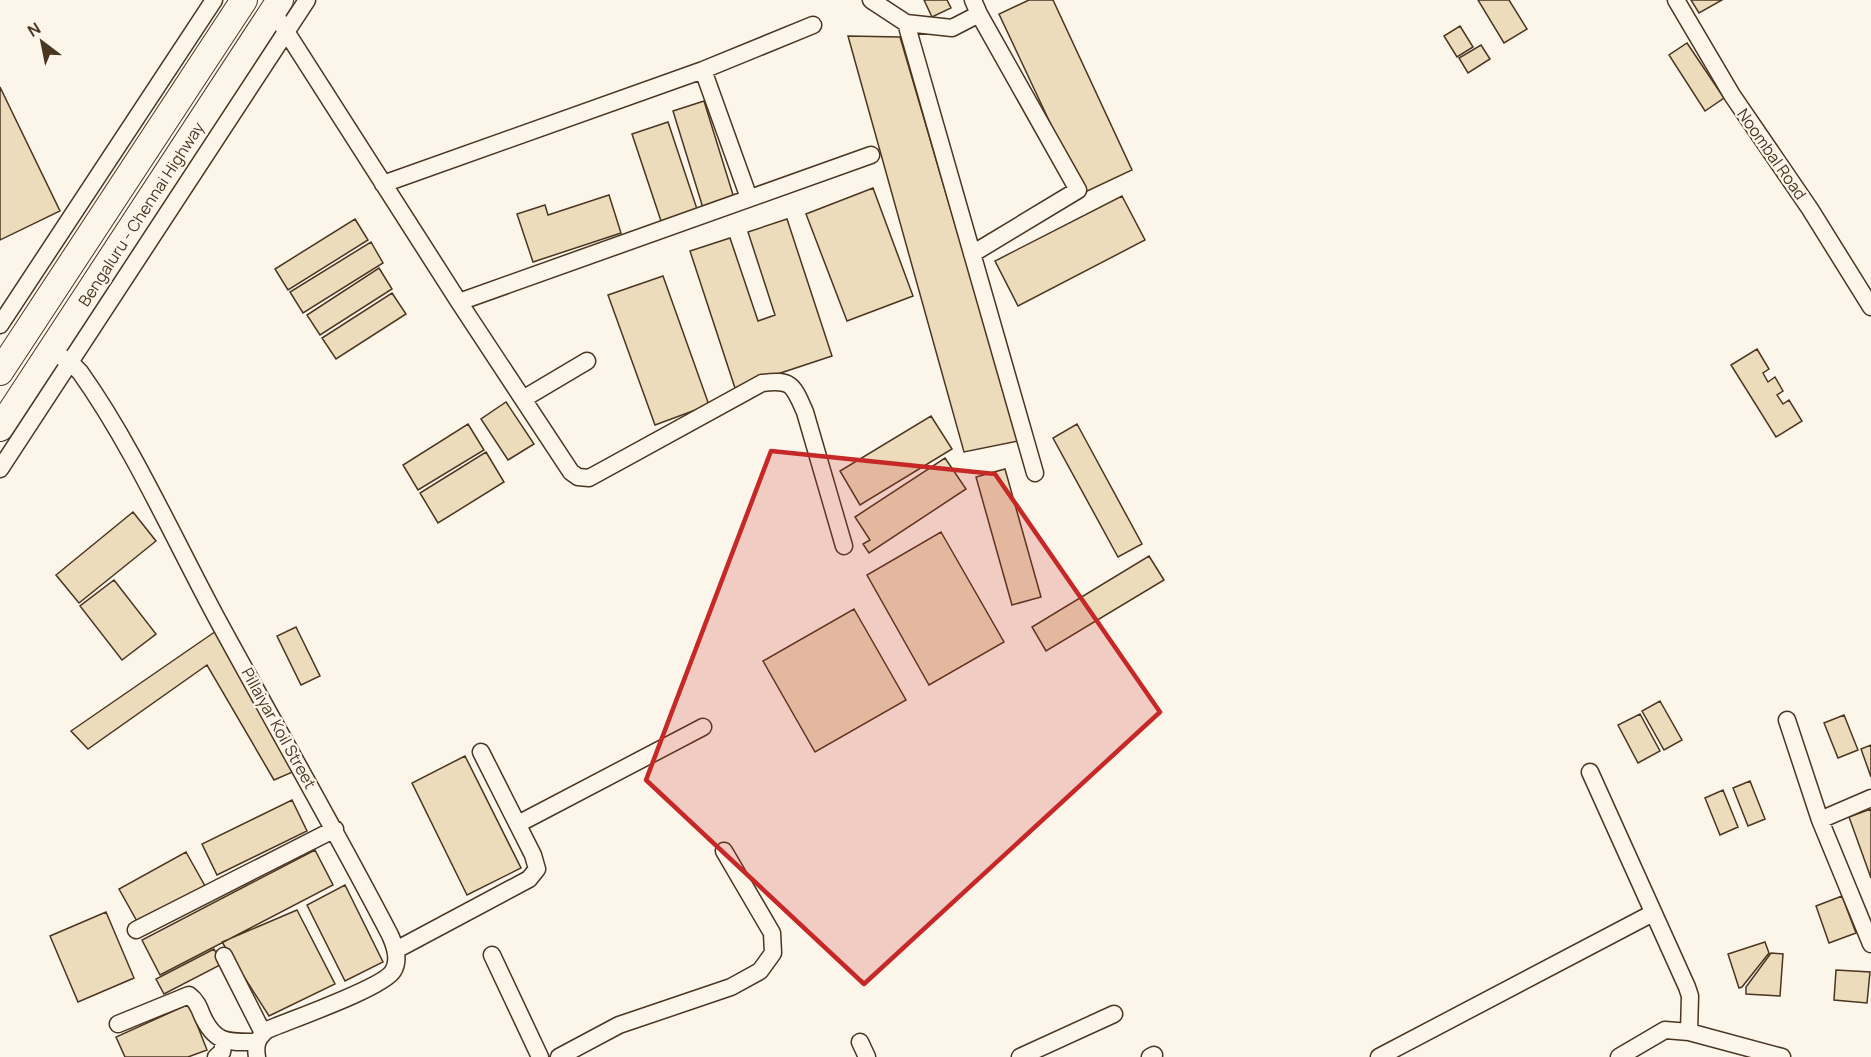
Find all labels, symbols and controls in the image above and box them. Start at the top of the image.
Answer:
north arrow [12,12,72,72]
text: N [23,17,45,42]
street label: Noombal Road [1732,104,1812,204]
street label: Bengaluru - Chennai Highway [73,117,209,310]
street label: Pillaiyar Koil Street [237,663,321,793]

